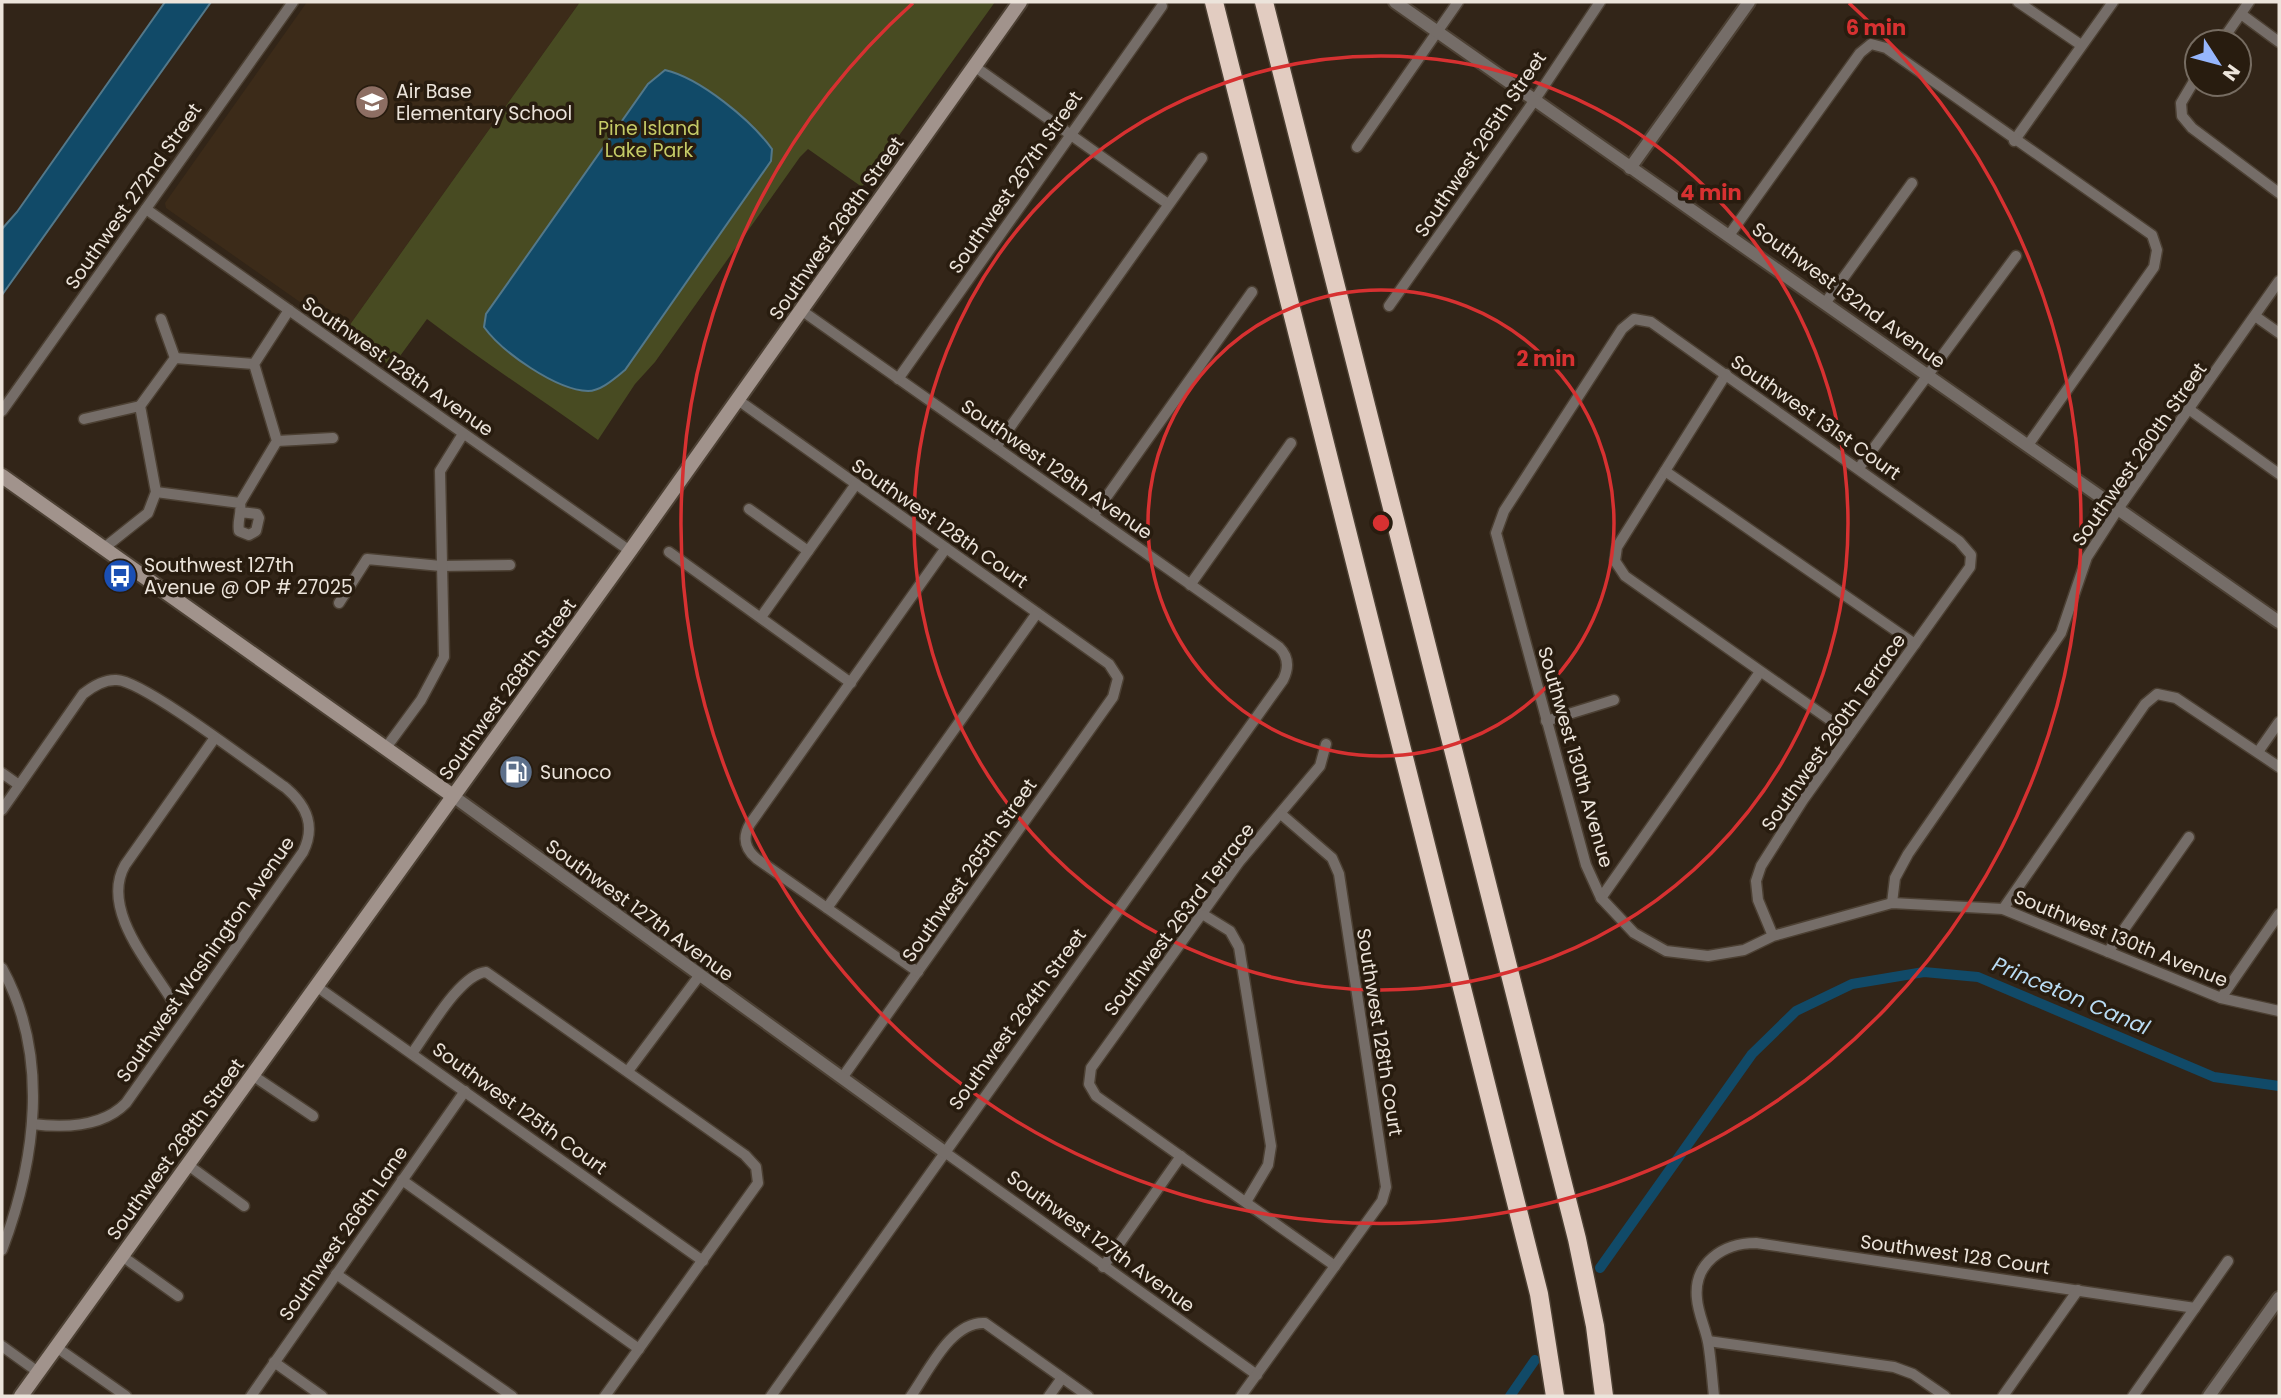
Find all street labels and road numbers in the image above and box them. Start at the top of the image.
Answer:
street label: Southwest 265th Street [1408,46,1553,242]
street label: Southwest 267th Street [942,86,1089,279]
street label: Southwest 272nd Street [59,98,208,295]
street label: Southwest 268th Street [763,131,910,326]
street label: Southwest 132nd Avenue [1746,216,1951,375]
street label: Southwest 128th Avenue [296,290,499,443]
street label: Southwest 131st Court [1725,348,1906,486]
street label: Southwest 260th Street [2066,357,2213,552]
street label: Southwest 129th Avenue [955,393,1158,546]
street label: Southwest 128th Court [846,452,1034,595]
street label: Southwest 268th Street [432,593,583,786]
street label: Southwest 260th Terrace [1755,628,1912,836]
street label: Southwest 130th Avenue [1531,644,1620,871]
street label: Southwest 265th Street [896,773,1043,968]
street label: Southwest 263rd Terrace [1098,817,1261,1021]
street label: Southwest Washington Avenue [110,831,301,1088]
street label: Southwest 127th Avenue [540,833,739,988]
street label: Southwest 130th Avenue [2010,883,2232,994]
street label: Southwest 264th Street [942,923,1093,1116]
street label: Southwest 128th Court [1350,926,1409,1138]
street label: Southwest 125th Court [427,1036,613,1181]
street label: Southwest 268th Street [100,1053,251,1246]
street label: Southwest 266th Lane [273,1140,414,1326]
street label: Southwest 127th Avenue [1001,1164,1200,1319]
street label: Southwest 128 Court [1859,1228,2051,1281]

